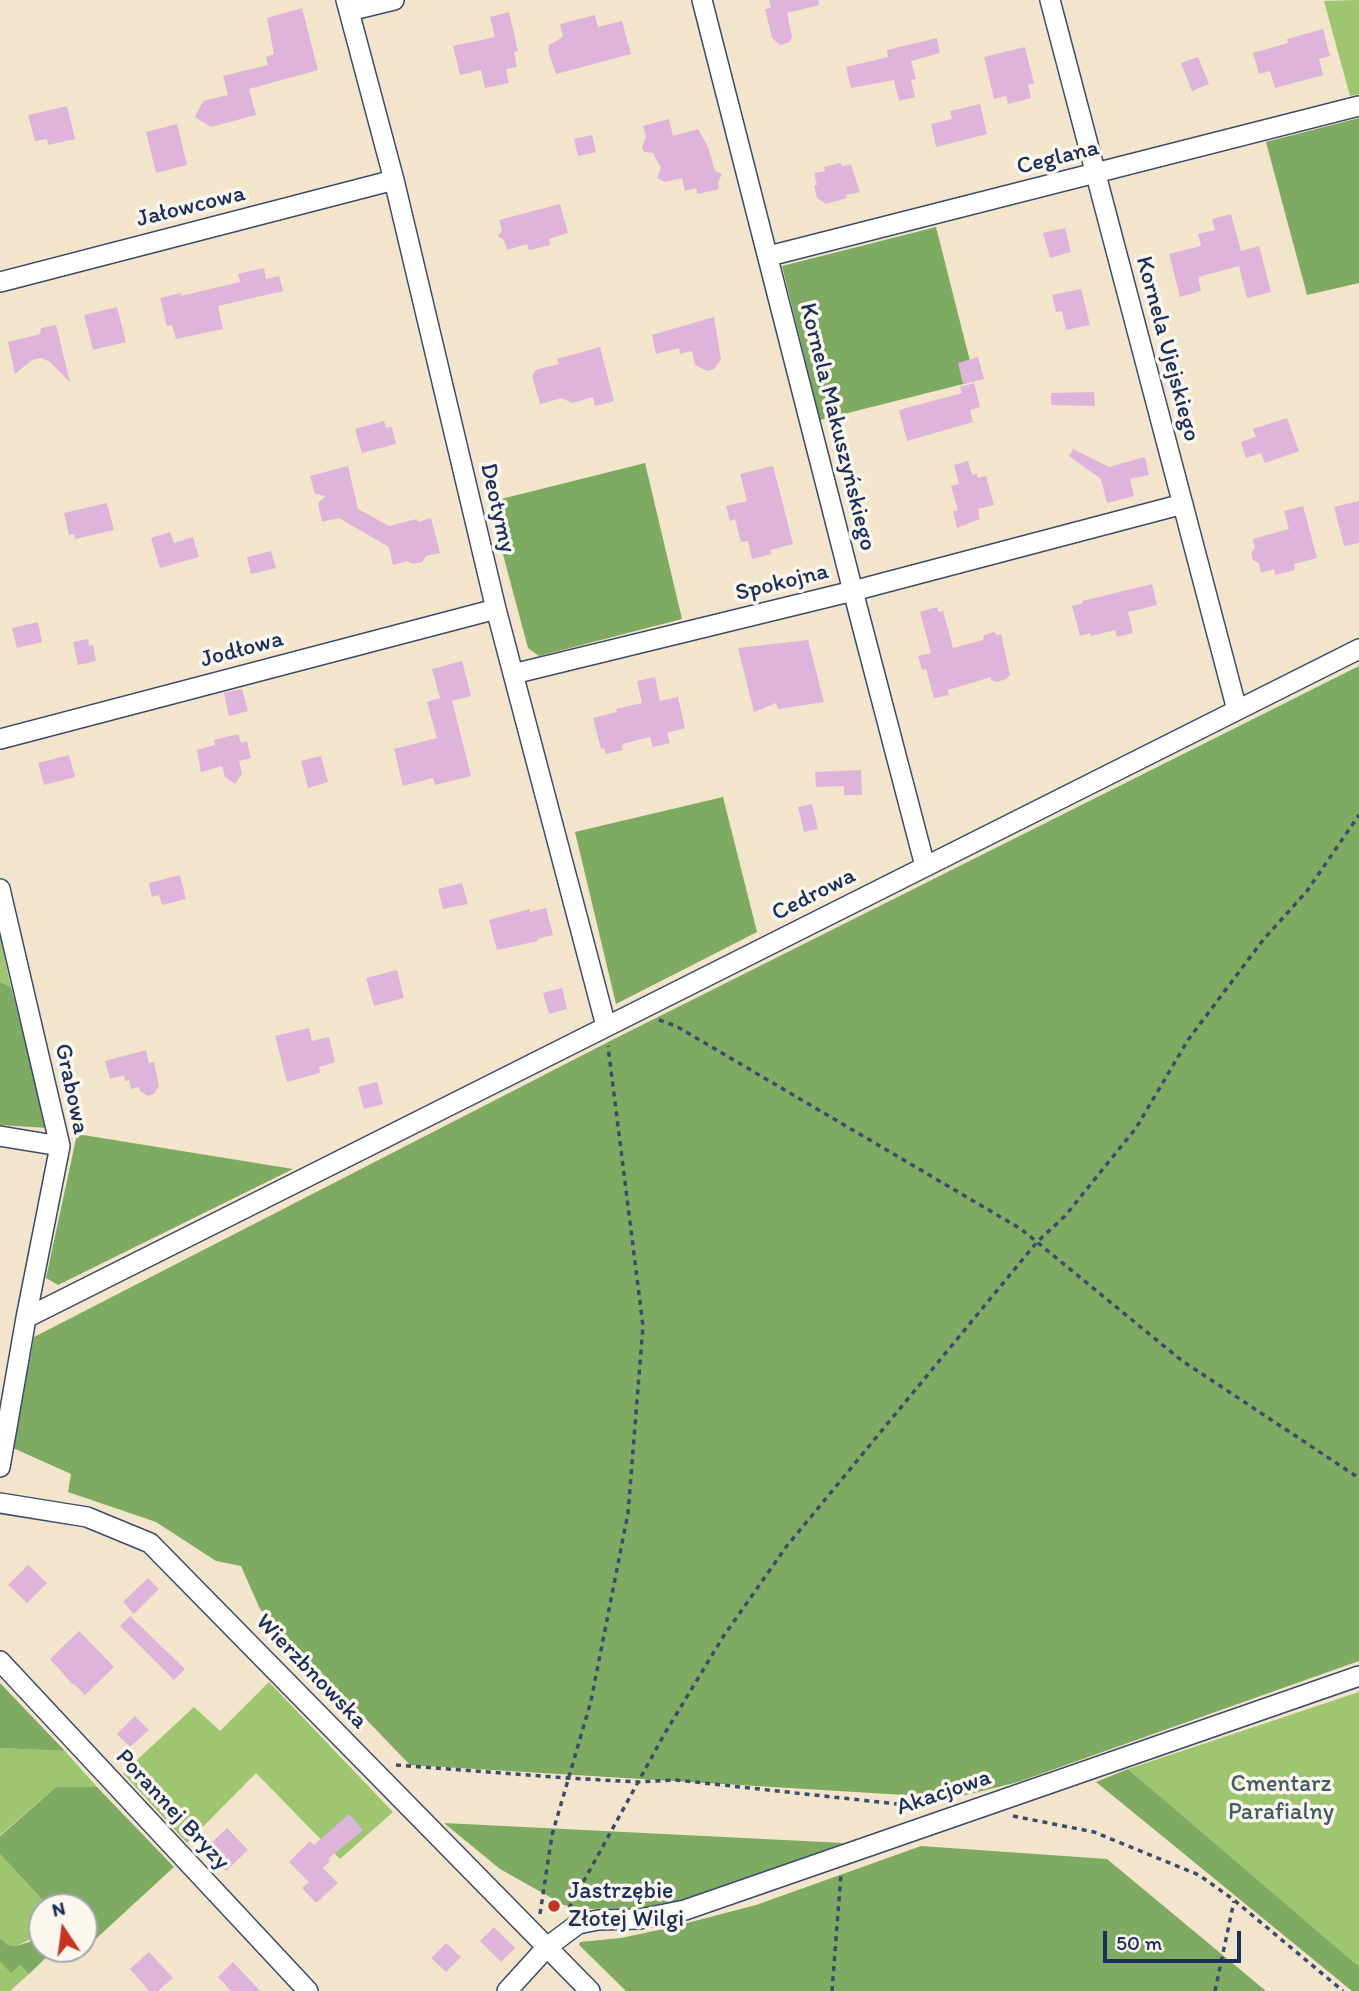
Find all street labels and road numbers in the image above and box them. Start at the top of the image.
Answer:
street label: Ceglana [1014,134,1102,182]
street label: Jałowcowa [134,180,248,234]
street label: Kornela Ujejskiego [1128,253,1206,445]
street label: Kornela Makuszyńskiego [792,300,882,554]
street label: Deotymy [473,460,521,556]
street label: Spokojna [733,558,831,608]
street label: Jodłowa [197,625,287,675]
street label: Cedrowa [767,862,861,928]
street label: Grabowa [47,1041,95,1137]
street label: Wierzbnowska [249,1608,373,1736]
street label: Porannej Bryzy [109,1744,235,1876]
street label: Akacjowa [893,1763,995,1823]

